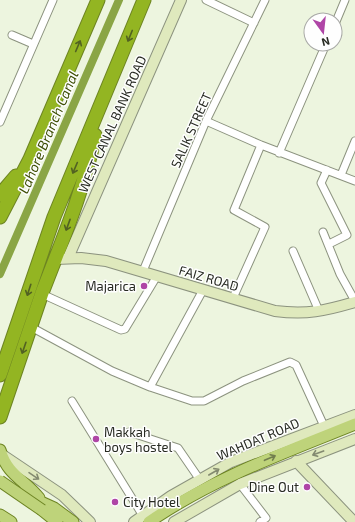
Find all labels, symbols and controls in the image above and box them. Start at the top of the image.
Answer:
north arrow [303,12,343,52]
one-way arrow [125,30,133,42]
text: N [320,35,331,49]
one-way arrow [75,41,83,53]
street label: WEST CANAL BANK ROAD [75,53,149,195]
water label: Lahore Branch Canal [14,68,82,196]
street label: SALIK STREET [167,89,215,170]
one-way arrow [70,162,78,174]
one-way arrow [64,218,72,230]
street label: FAIZ ROAD [177,262,241,294]
place label: Majarica [85,278,136,294]
marker: Majarica [139,281,149,291]
one-way arrow [25,283,33,295]
one-way arrow [20,342,27,355]
street label: WAHDAT ROAD [214,414,302,464]
place label: Makkah boys hostel [104,424,173,455]
marker: Makkah boys hostel [91,434,101,444]
one-way arrow [313,449,325,457]
one-way arrow [263,454,275,462]
one-way arrow [208,467,220,475]
one-way arrow [28,472,40,480]
place label: Dine Out [249,479,299,495]
marker: Dine Out [302,482,312,492]
place label: City Hotel [123,494,180,510]
marker: City Hotel [110,497,120,507]

